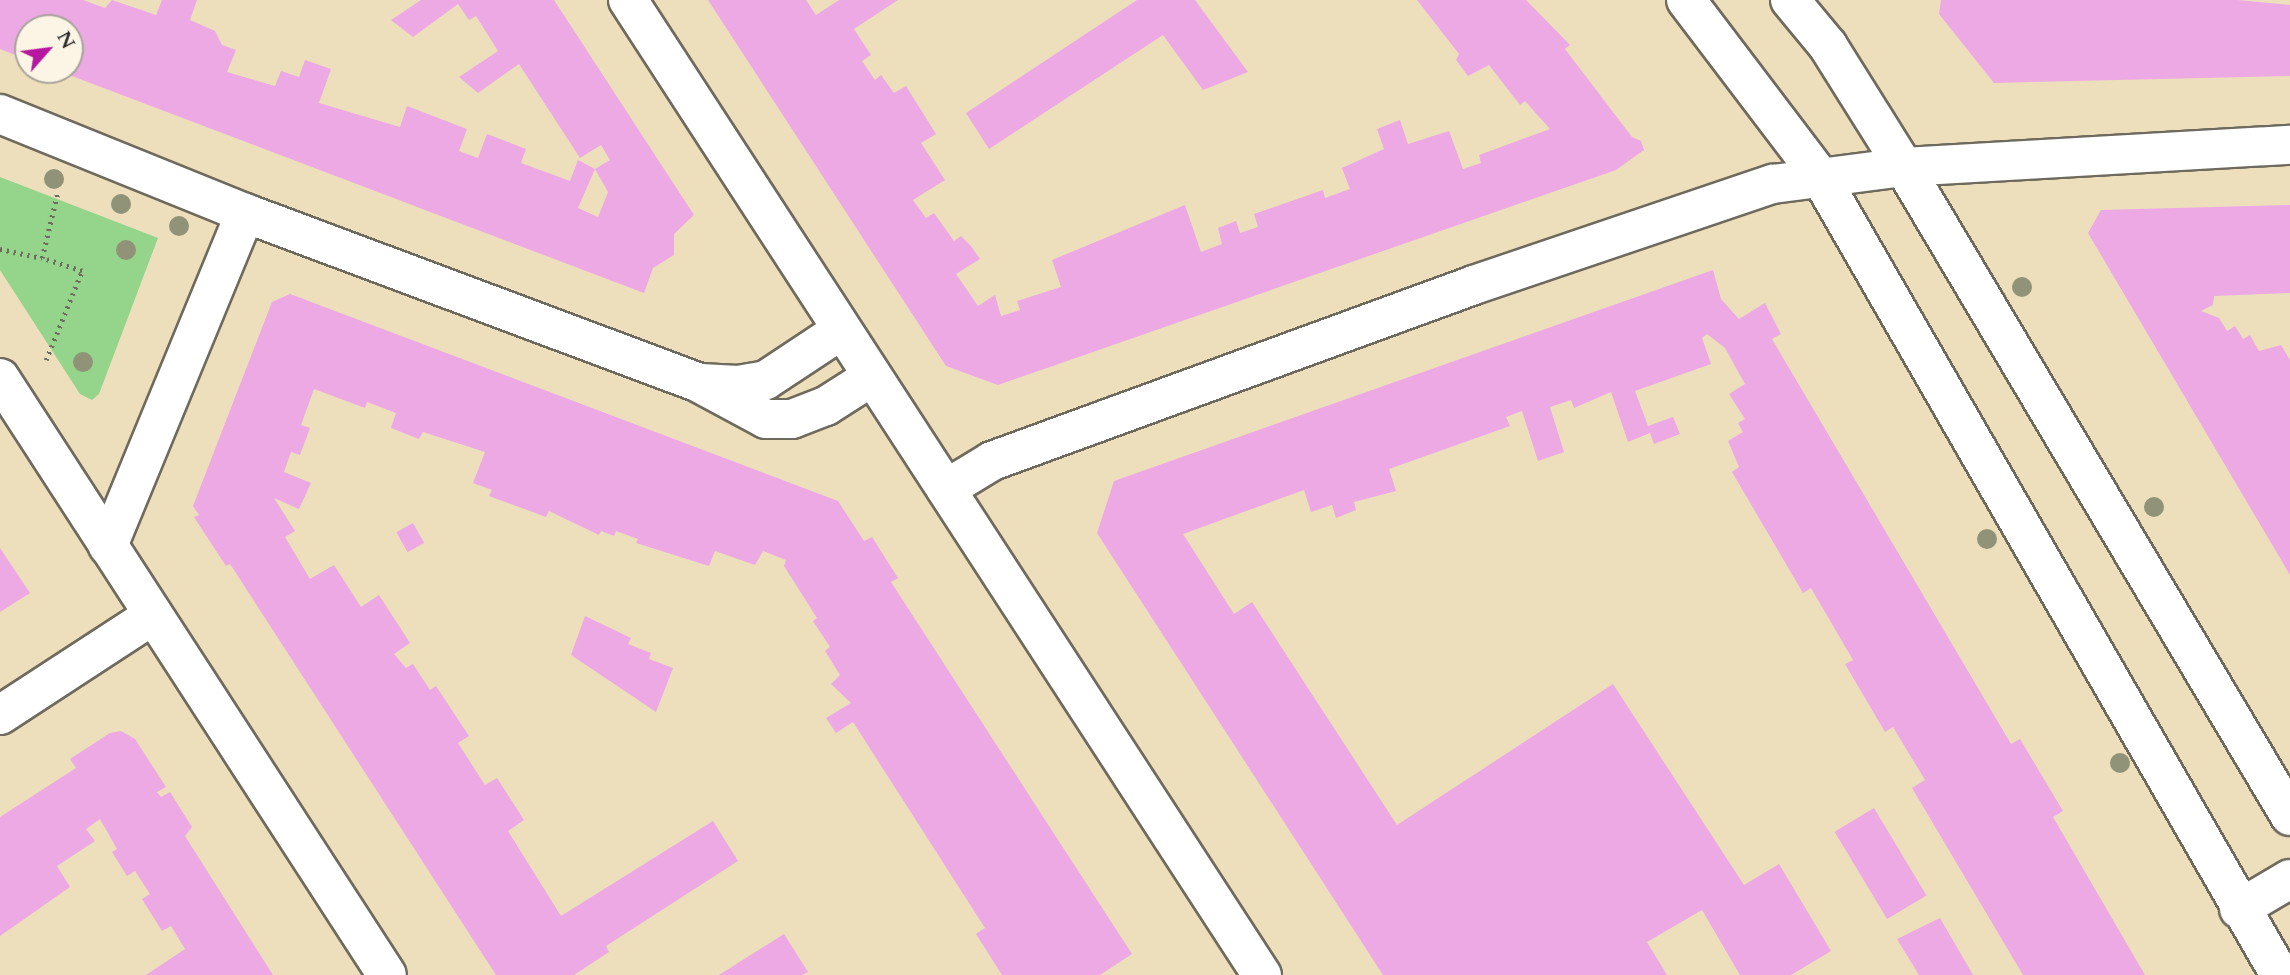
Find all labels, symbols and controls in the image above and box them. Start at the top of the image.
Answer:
north arrow [14,14,84,84]
text: N [50,27,81,53]

